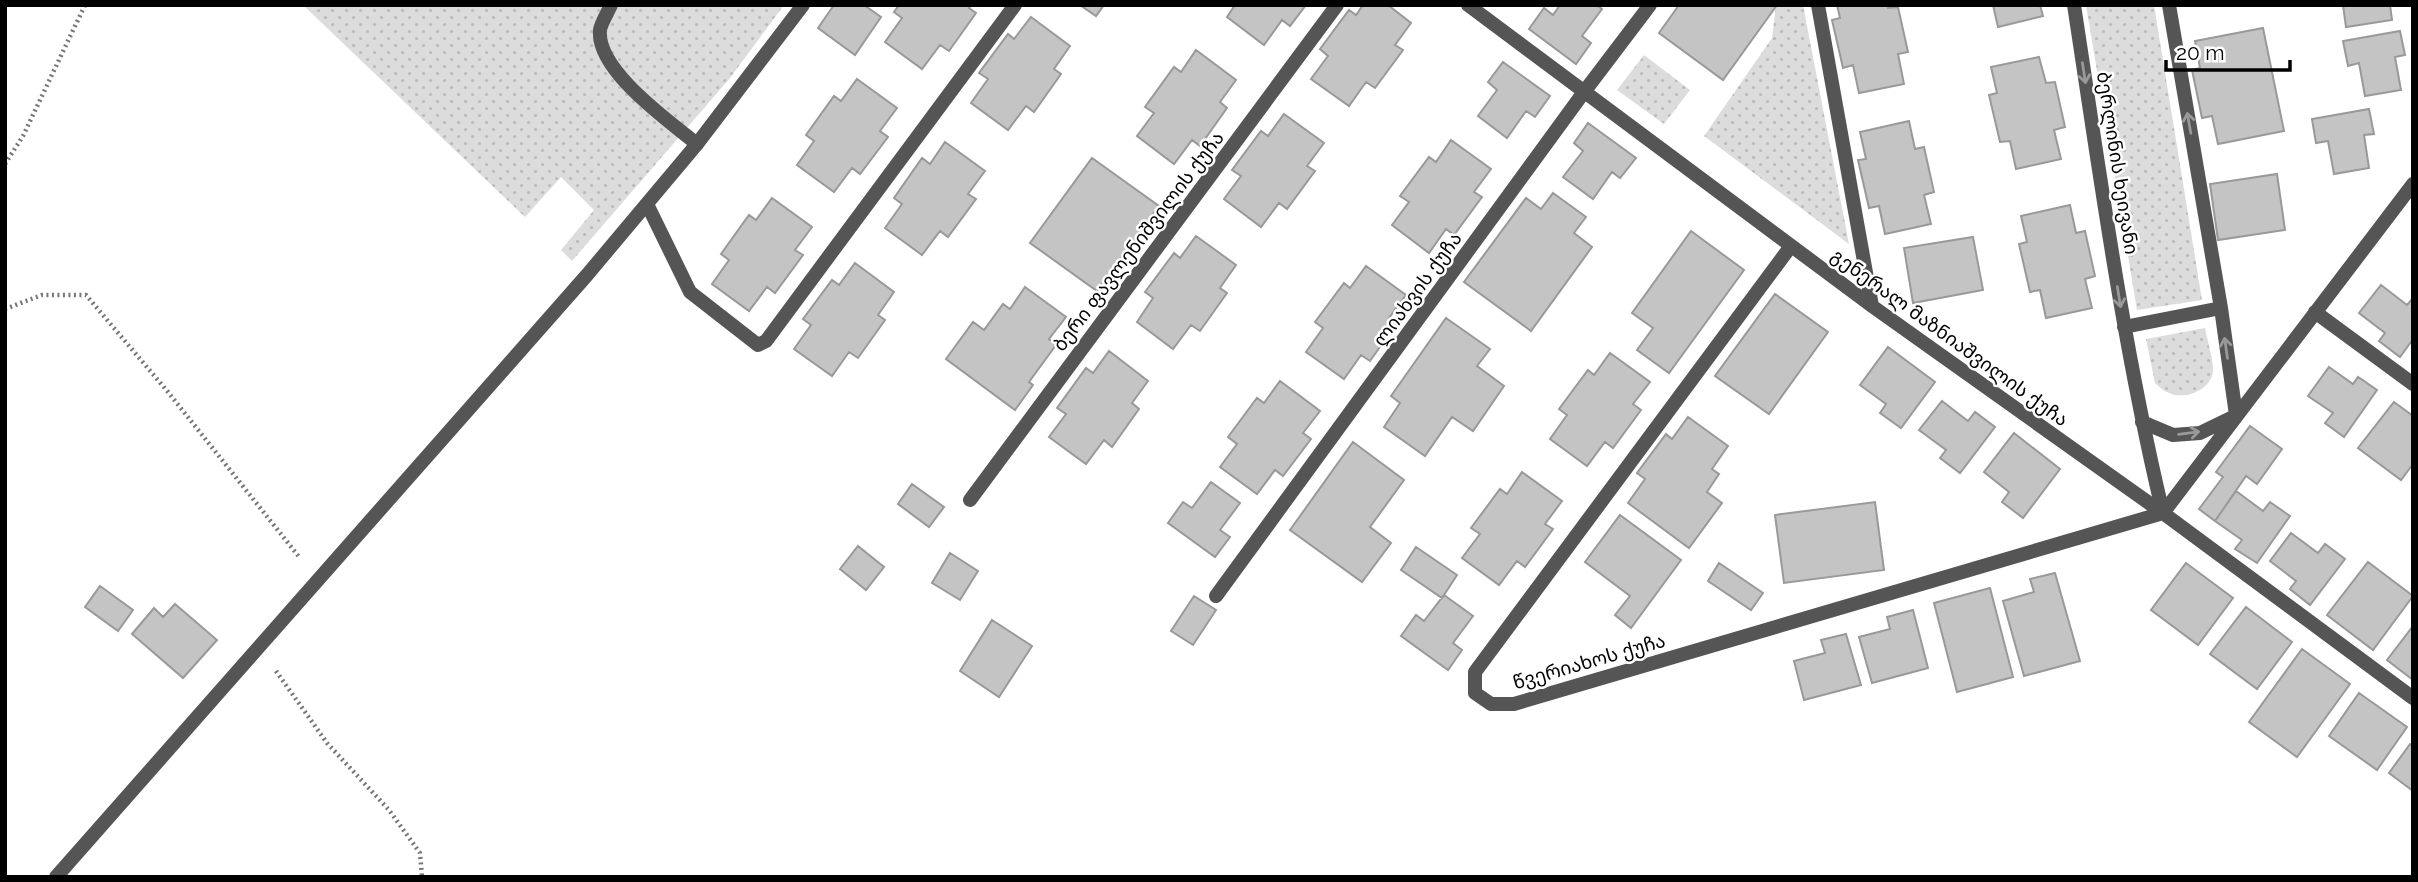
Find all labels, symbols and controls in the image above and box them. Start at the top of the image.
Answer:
scale bar [2166,28,2290,72]
text: 20 m [2176,40,2224,65]
one-way arrow [2078,61,2091,84]
street label: ბერლინის ხეივანი [2091,70,2143,256]
one-way arrow [2182,112,2195,135]
street label: ბერი ფავლენიშვილის ქუჩა [1048,127,1229,356]
street label: ლიახვის ქუჩა [1368,228,1467,352]
street label: გენერალ მაზნიაშვილის ქუჩა [1826,244,2073,432]
one-way arrow [2113,286,2126,308]
one-way arrow [2220,337,2233,360]
one-way arrow [2178,427,2200,440]
street label: წვერიახოს ქუჩა [1510,629,1668,694]

